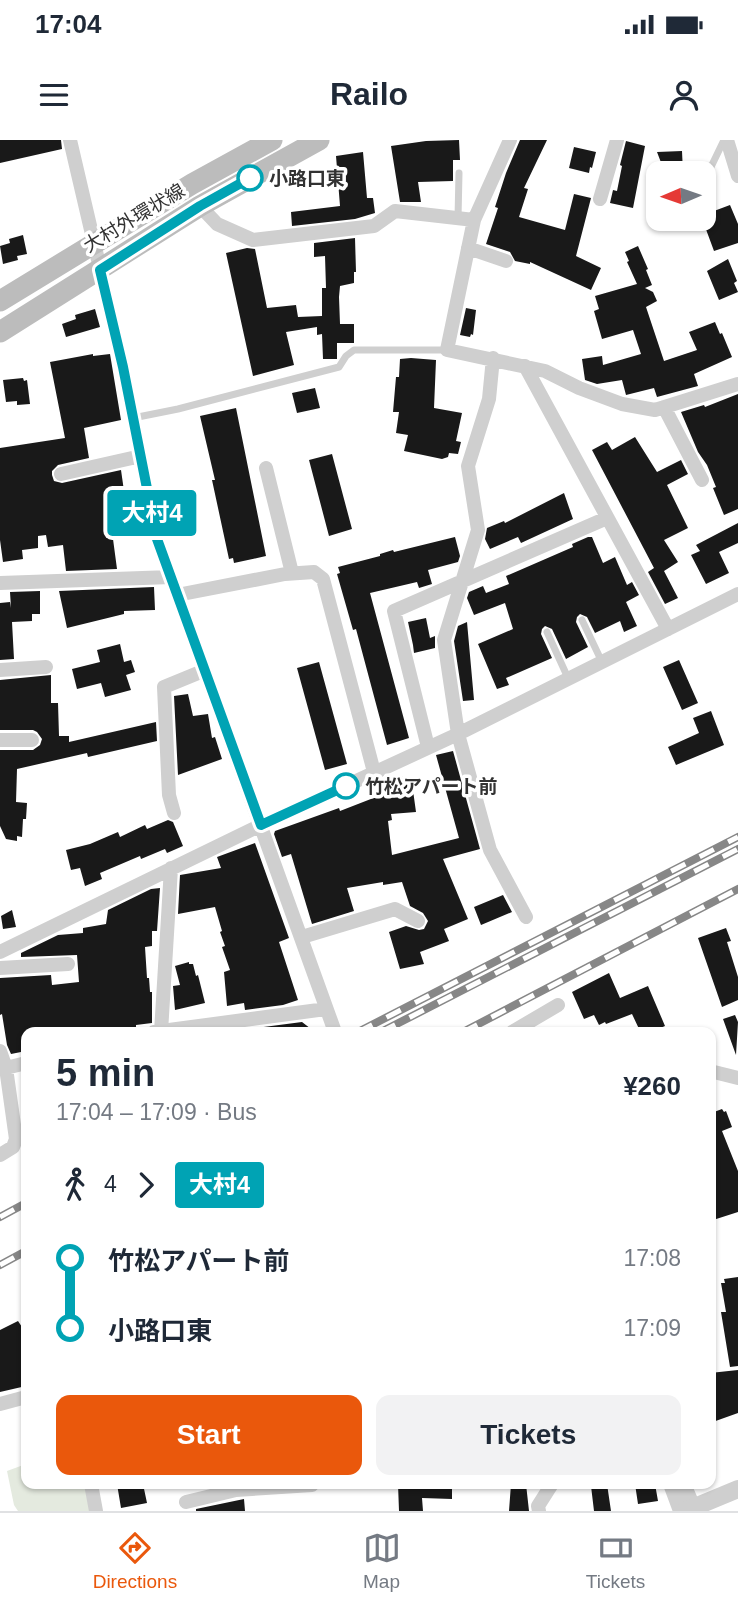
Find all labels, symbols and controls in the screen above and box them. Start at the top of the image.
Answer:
text: 17:04 [35,9,102,39]
icon: menu [35,76,73,114]
text: Railo [330,76,408,112]
icon: person [665,76,703,114]
north arrow [646,161,716,231]
map controls [646,161,716,231]
marker: 小路口東 [237,165,263,191]
place label: 小路口東 [269,168,345,189]
street label: 大村外環状線 [80,180,188,256]
line badge: 大村4 [112,490,192,536]
text: 大村4 [121,499,183,526]
marker: 竹松アパート前 [333,773,359,799]
place label: 竹松アパート前 [365,776,498,797]
text: 5 min [56,1052,155,1094]
text: ¥260 [623,1071,681,1101]
text: 17:04 – 17:09 · Bus [56,1099,257,1125]
icon: walk [56,1166,94,1204]
icon: forward [127,1166,165,1204]
text: 4 [104,1171,117,1197]
text: 大村4 [189,1171,250,1198]
text: 17:08 [623,1245,681,1271]
text: 竹松アパート前 [108,1246,289,1276]
text: 17:09 [623,1315,681,1341]
text: 小路口東 [108,1316,212,1346]
button: Start [56,1395,362,1475]
button: Tickets [376,1395,681,1475]
tab: Directions [93,1529,177,1593]
tab: Map [363,1529,401,1593]
tab: Tickets [586,1529,645,1593]

